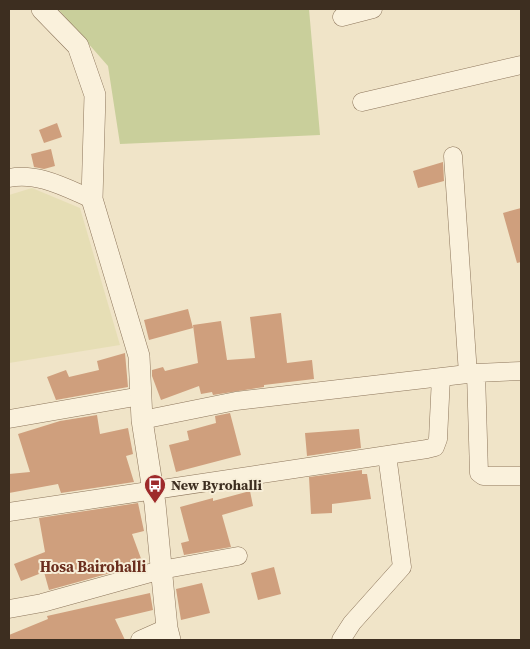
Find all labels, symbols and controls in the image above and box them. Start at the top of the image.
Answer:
bus stop icon: New Byrohalli [143,473,167,504]
place label: New Byrohalli [171,475,263,495]
district label: Hosa Bairohalli [40,556,147,577]

